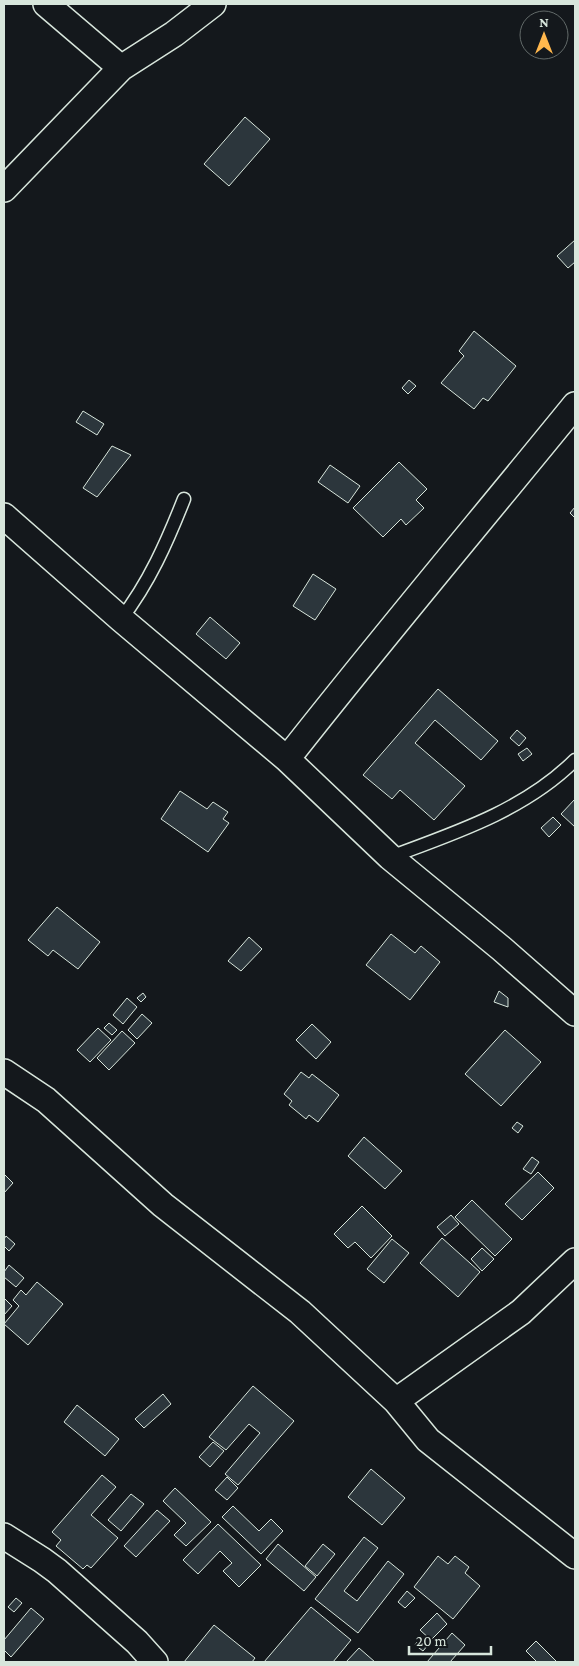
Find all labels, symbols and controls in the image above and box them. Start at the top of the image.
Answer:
north arrow [519,10,569,60]
text: N [539,14,549,30]
scale bar [409,1624,492,1656]
text: 20 m [416,1633,447,1649]

